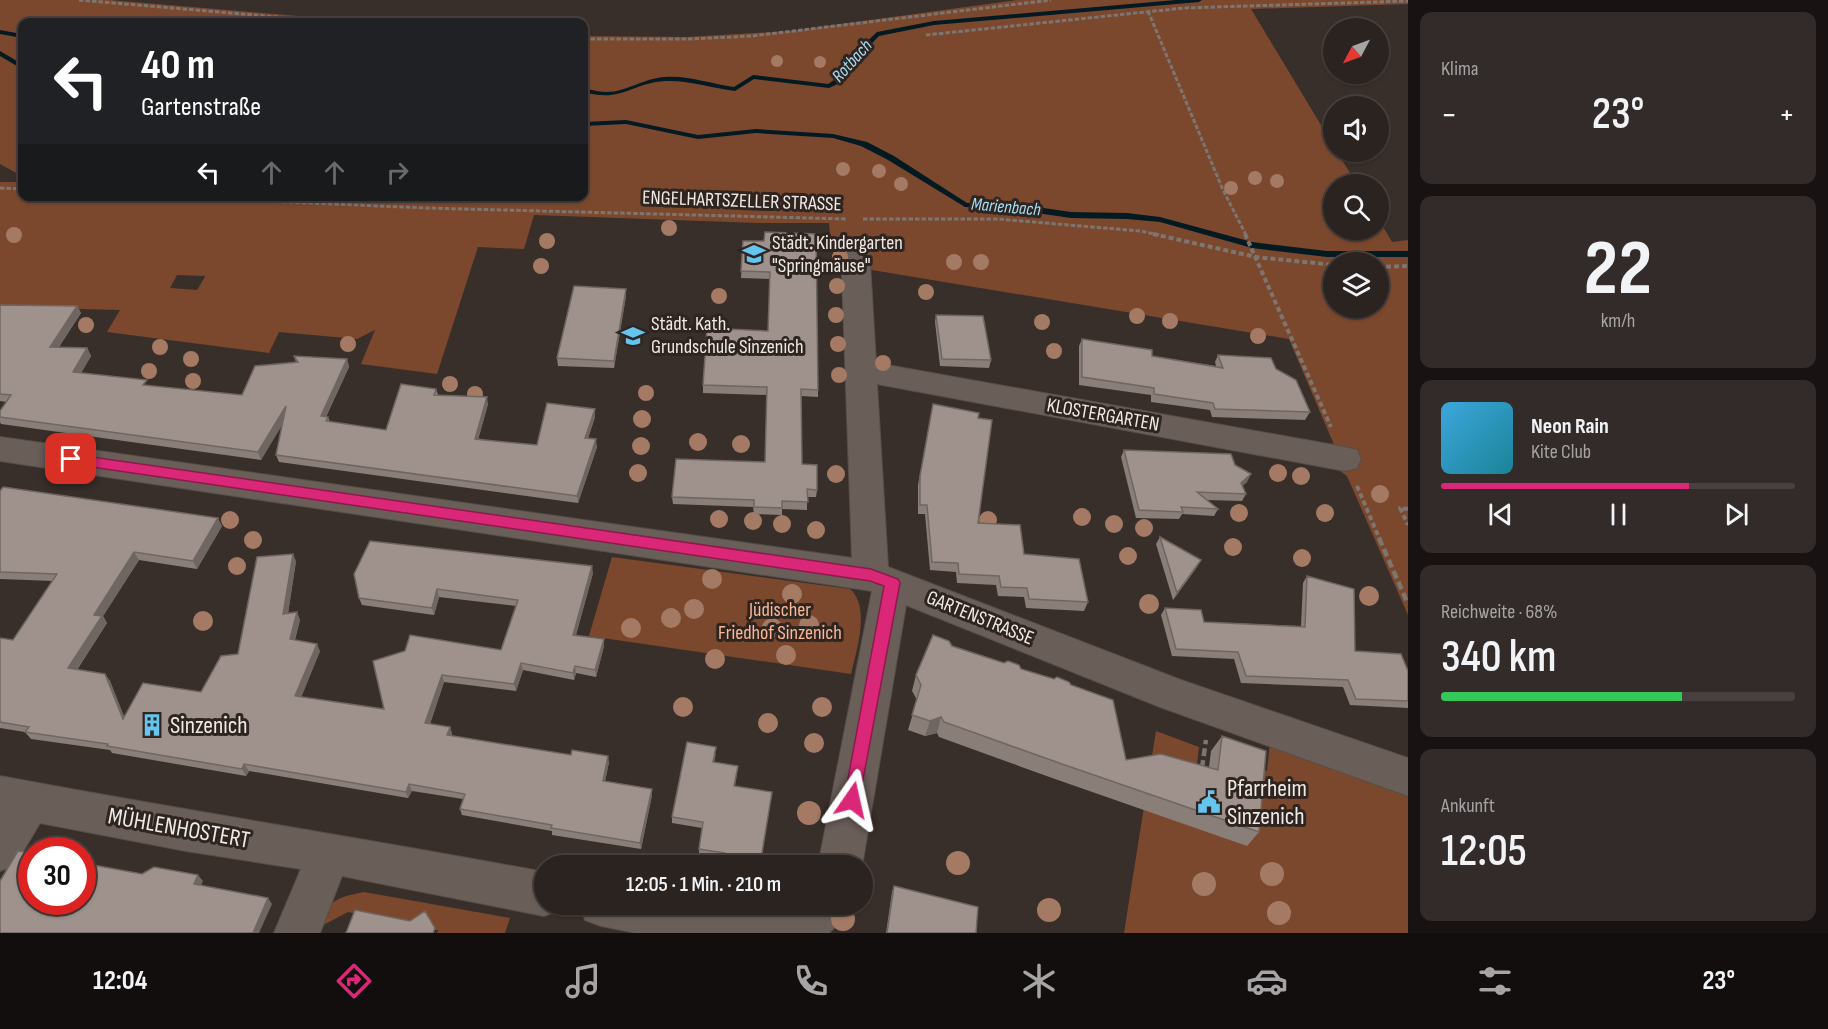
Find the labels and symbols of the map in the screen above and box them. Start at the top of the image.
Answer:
north arrow [1323,18,1389,84]
water label: Rotbach [828,35,877,87]
street label: ENGELHARTSZELLER STRASSE [642,186,842,216]
water label: Marienbach [970,193,1042,221]
place label: Städt. Kindergarten "Springmäuse" [772,231,903,278]
school or university icon: Städt. Kindergarten "Springmäuse" [741,241,767,267]
place label: Städt. Kath. Grundschule Sinzenich [651,312,804,359]
school or university icon: Städt. Kath. Grundschule Sinzenich [620,323,646,349]
street label: KLOSTERGARTEN [1045,393,1161,437]
pin [45,433,96,484]
street label: GARTENSTRASSE [923,586,1037,650]
park label: Jüdischer Friedhof Sinzenich [718,598,842,645]
place label: Sinzenich [170,711,248,740]
building icon: Sinzenich [139,712,165,738]
position arrow [820,768,884,832]
place label: Pfarrheim Sinzenich [1227,774,1307,831]
public building icon: Pfarrheim Sinzenich [1196,789,1222,815]
street label: MÜHLENHOSTERT [106,801,252,855]
speed limit sign: 30 [18,837,96,915]

